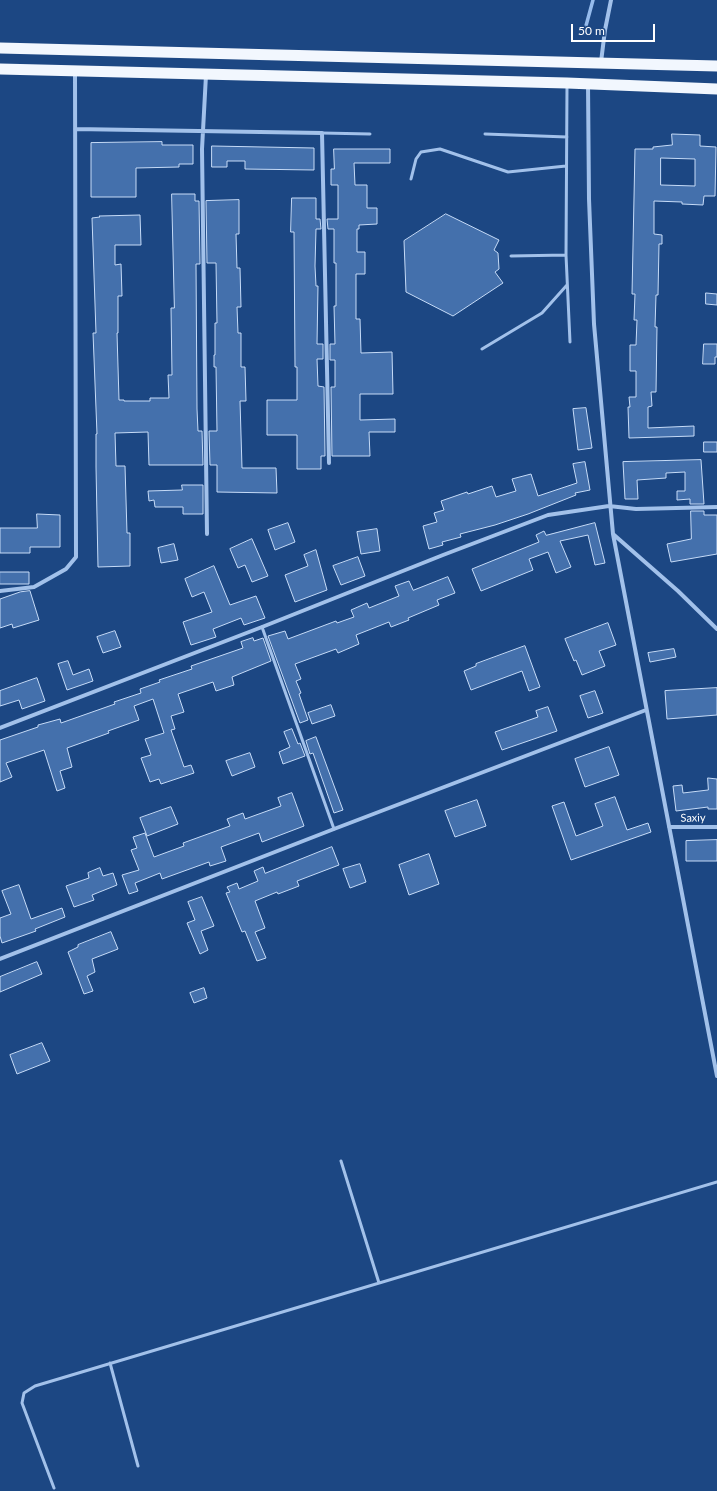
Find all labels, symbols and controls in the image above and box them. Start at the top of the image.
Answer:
scale bar [573,16,657,42]
text: 50 m [578,23,605,38]
street label: Saxiy [680,811,706,825]

